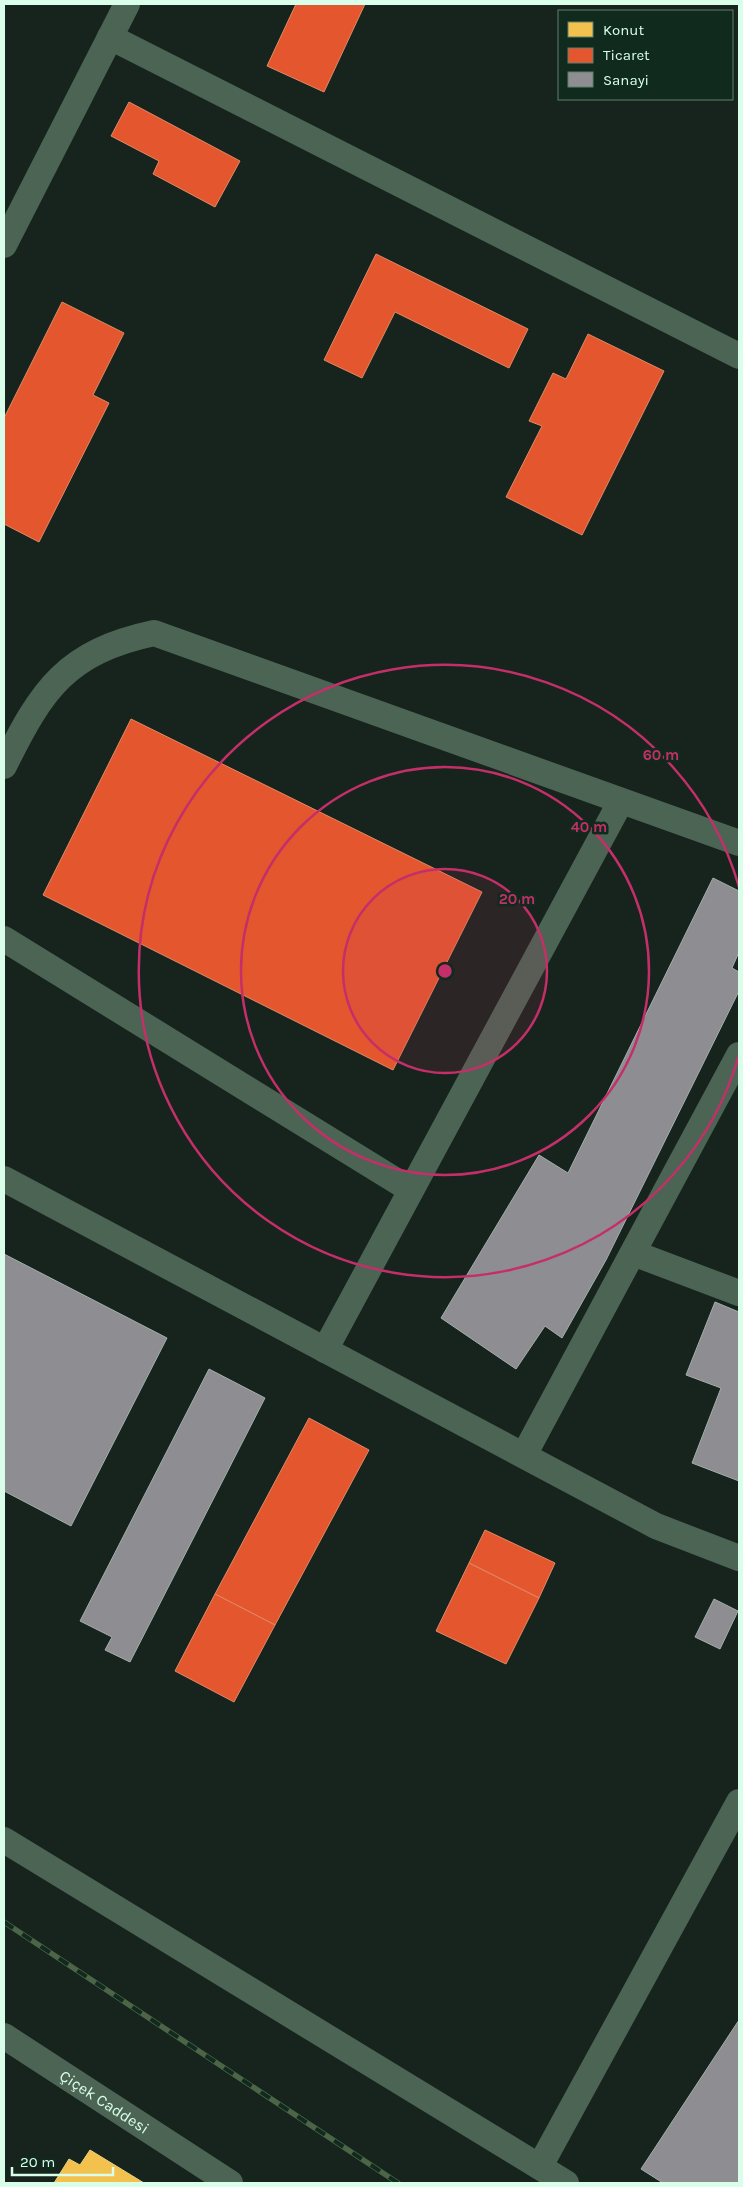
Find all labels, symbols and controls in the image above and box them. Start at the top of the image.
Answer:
legend [558,10,733,100]
text: Konut [603,21,644,39]
text: Ticaret [603,46,650,64]
text: Sanayi [603,71,649,89]
text: 60 m [643,746,679,764]
text: 40 m [571,818,607,836]
text: 20 m [499,890,535,908]
centre of rings [436,962,454,980]
street label: Çiçek Caddesi [56,2065,153,2137]
scale bar [12,2144,114,2176]
text: 20 m [20,2153,55,2171]

